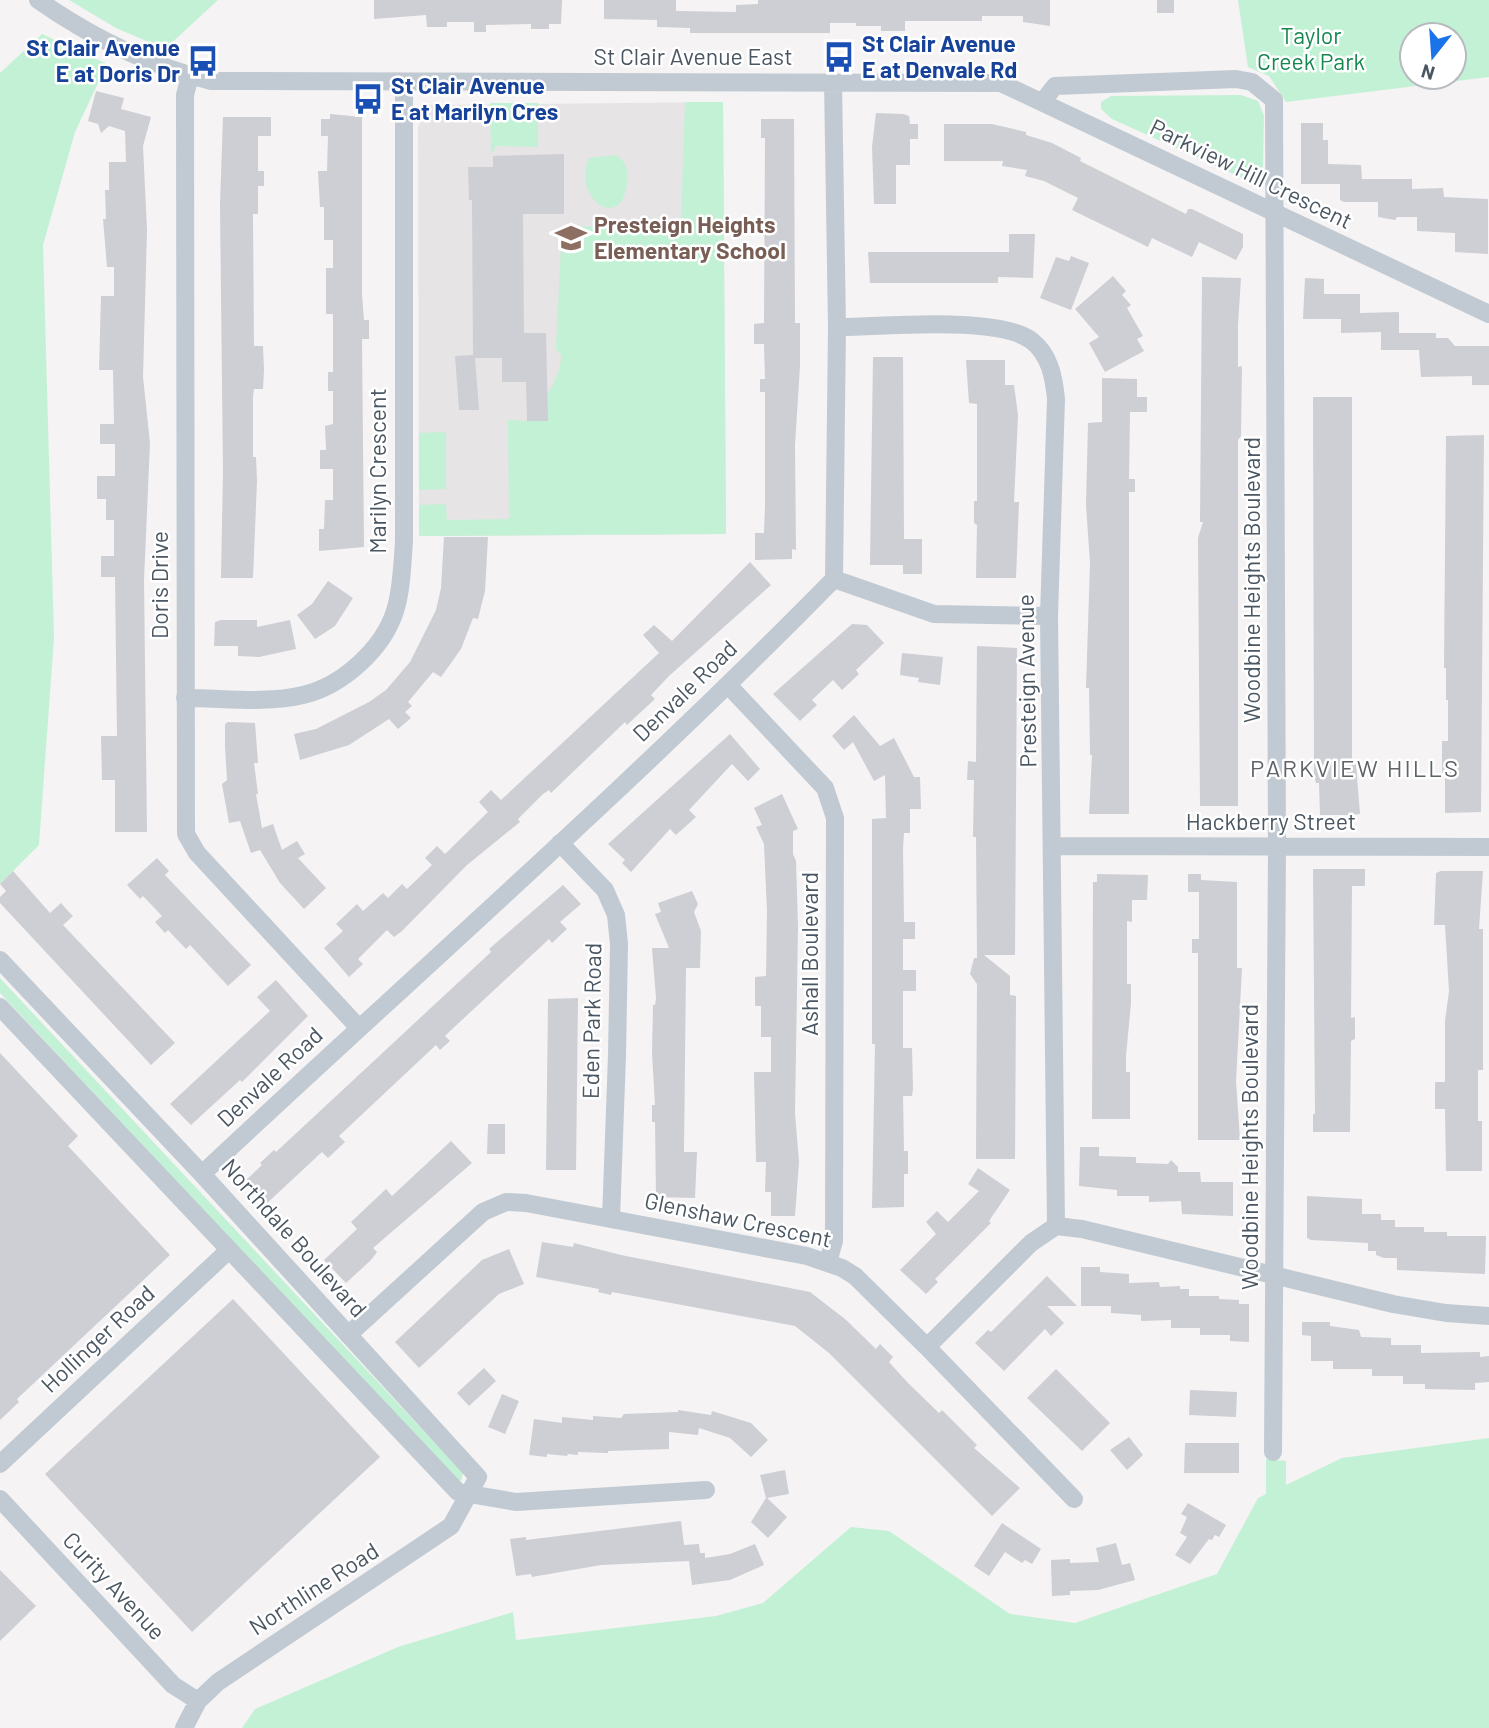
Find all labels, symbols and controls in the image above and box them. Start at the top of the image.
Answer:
park label: Taylor Creek Park [1257,21,1365,75]
north arrow [1398,21,1468,91]
place label: St Clair Avenue E at Denvale Rd [862,29,1017,83]
place label: St Clair Avenue E at Doris Dr [26,33,180,87]
bus stop icon: St Clair Avenue E at Denvale Rd [822,40,856,74]
street label: St Clair Avenue East [593,42,793,70]
bus stop icon: St Clair Avenue E at Doris Dr [186,44,220,78]
text: N [1418,60,1437,86]
place label: St Clair Avenue E at Marilyn Cres [391,71,558,125]
bus stop icon: St Clair Avenue E at Marilyn Cres [351,82,385,116]
street label: Parkview Hill Crescent [1146,112,1357,234]
place label: Presteign Heights Elementary School [594,210,786,264]
school or university icon: Presteign Heights Elementary School [554,221,588,255]
street label: Marilyn Crescent [363,388,391,554]
street label: Woodbine Heights Boulevard [1237,437,1265,723]
street label: Doris Drive [145,531,173,639]
street label: Presteign Avenue [1010,594,1042,768]
street label: Denvale Road [626,634,742,747]
district label: PARKVIEW HILLS [1250,753,1460,782]
street label: Hackberry Street [1186,807,1356,835]
street label: Ashall Boulevard [795,872,823,1036]
street label: Eden Park Road [576,943,606,1099]
street label: Woodbine Heights Boulevard [1235,1004,1263,1290]
street label: Denvale Road [211,1020,328,1132]
street label: Northdale Boulevard [216,1152,373,1322]
street label: Glenshaw Crescent [642,1186,834,1253]
street label: Hollinger Road [35,1279,160,1398]
street label: Curity Avenue [58,1526,172,1645]
street label: Northline Road [243,1536,383,1640]

